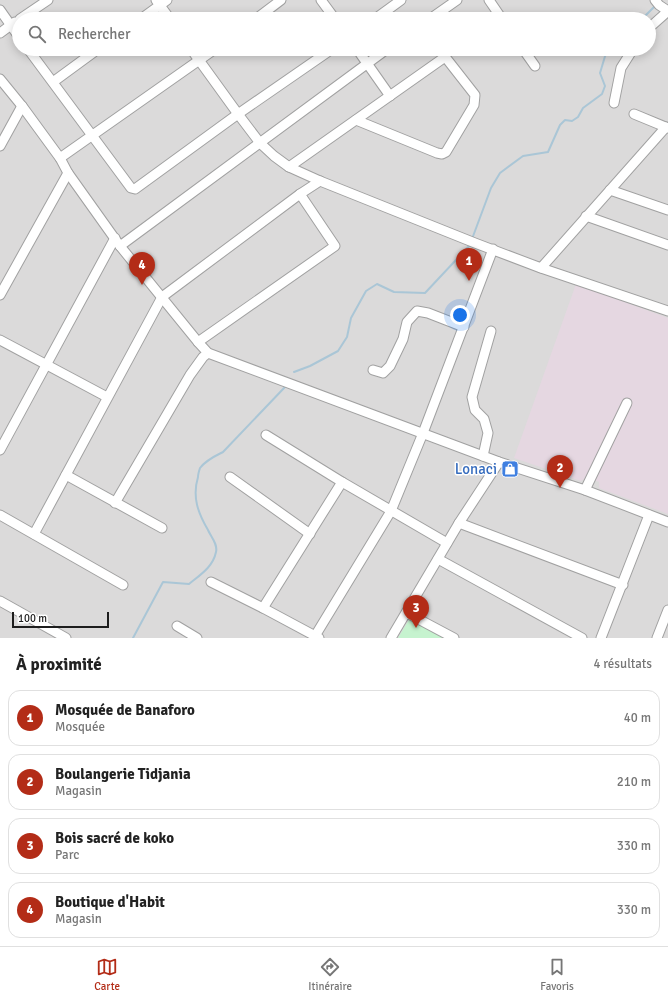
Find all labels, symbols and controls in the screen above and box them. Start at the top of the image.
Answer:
search box [12,12,656,56]
icon: search [26,23,48,45]
text: Rechercher [58,25,131,43]
pin: 1 [456,248,482,281]
pin: 4 [129,252,155,285]
your location [450,305,470,325]
pin: 2 [547,455,573,488]
shop icon: Lonaci [500,459,520,479]
place label: Lonaci [455,460,497,478]
pin: 3 [403,595,429,628]
scale bar [12,610,109,629]
text: 100 m [18,612,47,625]
text: À proximité [16,654,102,675]
text: 4 résultats [593,656,652,672]
text: Mosquée de Banaforo [55,701,195,719]
text: 1 [26,710,34,726]
text: 40 m [624,710,651,726]
text: Mosquée [55,719,105,735]
text: Boulangerie Tidjania [55,765,191,783]
text: 2 [26,774,34,790]
text: 210 m [617,774,651,790]
text: Magasin [55,783,102,799]
text: Bois sacré de koko [55,829,174,847]
text: 3 [26,838,34,854]
text: 330 m [617,838,651,854]
text: Parc [55,847,79,863]
text: Boutique d'Habit [55,893,165,911]
text: 4 [26,902,34,918]
text: 330 m [617,902,651,918]
text: Magasin [55,911,102,927]
tab: Carte [94,956,120,993]
tab: Itinéraire [308,956,352,993]
tab: Favoris [540,956,574,993]

